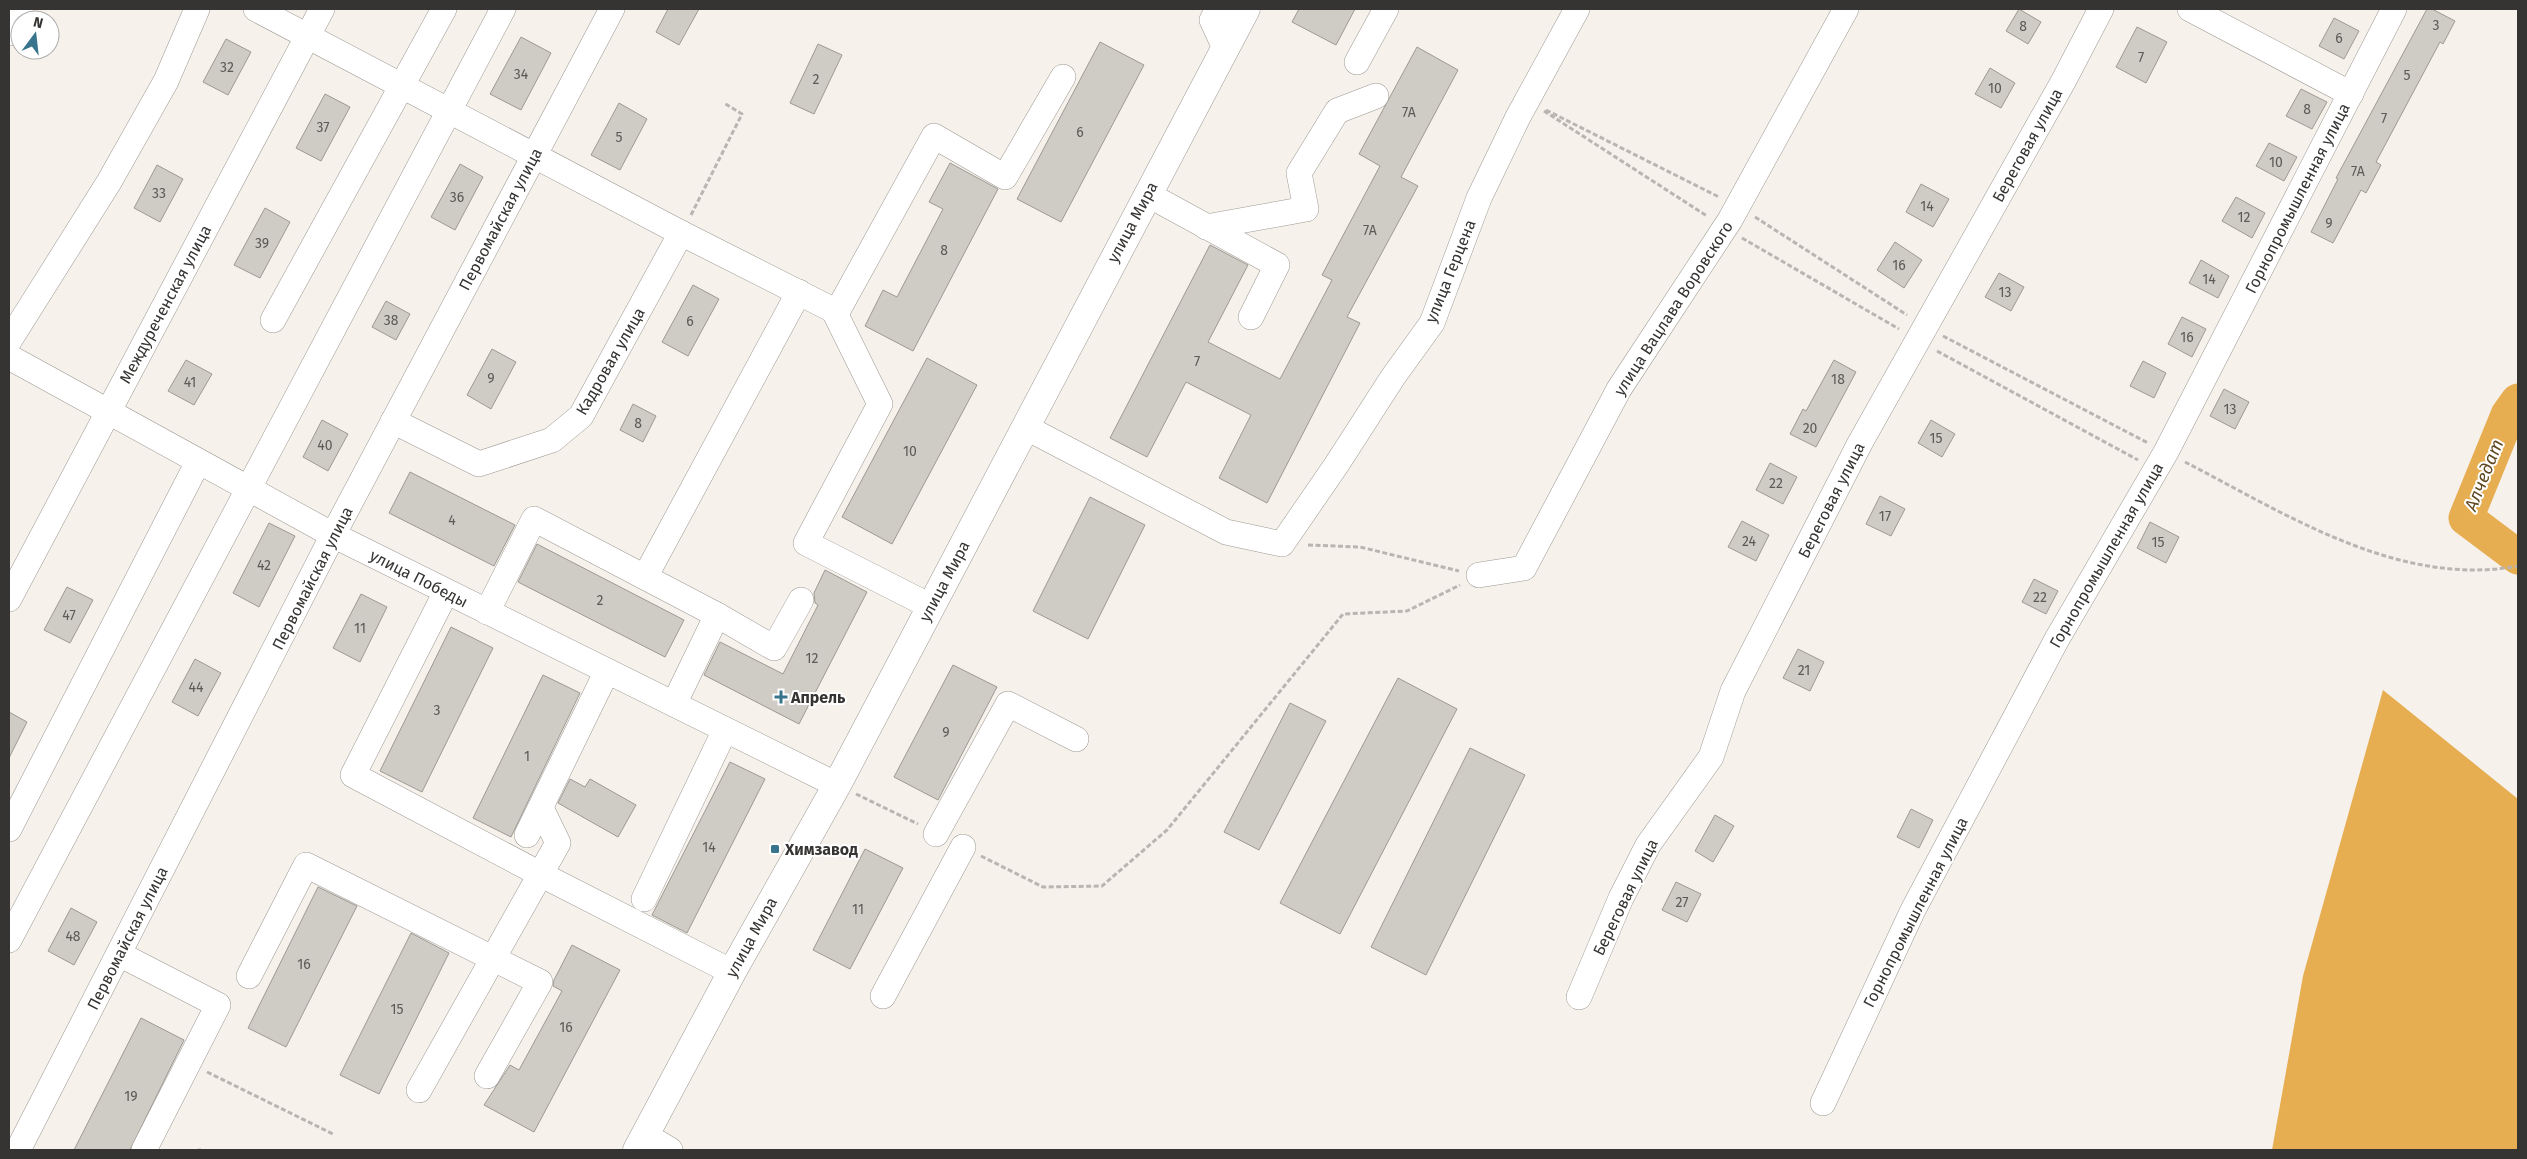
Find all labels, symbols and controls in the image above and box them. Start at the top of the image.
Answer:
north arrow [10,10,60,60]
text: N [32,14,45,32]
house number: 3 [2433,17,2440,34]
house number: 8 [2019,18,2027,35]
house number: 6 [2335,30,2343,47]
house number: 7 [2138,49,2144,66]
house number: 32 [220,59,234,76]
house number: 34 [514,66,529,83]
house number: 5 [2403,67,2411,84]
house number: 2 [813,71,820,88]
house number: 10 [1988,80,2002,97]
street label: Береговая улица [1988,85,2067,205]
street label: Горнопромышленная улица [2241,100,2354,297]
house number: 8 [2303,101,2311,118]
house number: 7А [1402,104,1416,121]
house number: 7 [2381,110,2387,127]
house number: 37 [316,119,330,136]
house number: 6 [1076,124,1084,141]
house number: 5 [615,129,623,146]
street label: Первомайская улица [455,145,546,294]
house number: 10 [2269,154,2283,171]
house number: 7А [2351,163,2365,180]
street label: улица Мира [1103,179,1162,266]
house number: 33 [152,185,166,202]
house number: 36 [450,189,464,206]
house number: 14 [1920,198,1934,215]
house number: 12 [2238,209,2251,226]
house number: 9 [2325,215,2333,232]
street label: улица Герцена [1421,217,1480,326]
street label: улица Вацлава Воровского [1610,217,1737,399]
street label: Междуреченская улица [116,222,215,387]
house number: 7А [1363,222,1377,239]
house number: 39 [255,235,269,252]
house number: 8 [940,242,948,259]
house number: 16 [1892,257,1906,274]
house number: 14 [2202,271,2216,288]
house number: 13 [1998,284,2012,301]
street label: Кадровая улица [572,304,649,418]
house number: 38 [384,312,399,329]
house number: 6 [686,313,694,330]
house number: 16 [2180,329,2194,346]
house number: 7 [1194,353,1200,370]
house number: 9 [487,370,495,387]
house number: 18 [1831,371,1845,388]
house number: 41 [184,374,196,391]
house number: 13 [2223,401,2237,418]
house number: 8 [634,415,642,432]
house number: 20 [1803,420,1818,437]
house number: 15 [1929,430,1943,447]
water label: Алчедат [2459,436,2508,515]
house number: 40 [317,437,333,454]
street label: Береговая улица [1794,439,1869,561]
house number: 10 [903,443,917,460]
street label: Горнопромышленная улица [2045,459,2167,651]
house number: 22 [1769,475,1783,492]
street label: Первомайская улица [268,503,357,653]
house number: 17 [1879,508,1891,525]
house number: 4 [448,512,456,529]
house number: 24 [1742,533,1757,550]
house number: 15 [2151,534,2165,551]
street label: улица Мира [915,538,974,625]
street label: улица Победы [367,546,471,611]
house number: 42 [257,557,271,574]
house number: 22 [2033,589,2047,606]
house number: 2 [597,592,604,609]
house number: 47 [62,607,76,624]
house number: 11 [354,620,366,637]
house number: 12 [806,650,819,667]
house number: 21 [1798,662,1810,679]
house number: 44 [189,679,204,696]
place label: Апрель [790,688,846,707]
marker: Апрель [775,691,787,703]
house number: 3 [434,702,441,719]
house number: 9 [942,724,950,741]
house number: 1 [524,748,530,765]
street label: Горнопромышленная улица [1859,814,1972,1011]
street label: Береговая улица [1589,836,1662,959]
house number: 14 [702,839,716,856]
place label: Химзавод [784,840,858,859]
marker: Химзавод [769,843,781,855]
street label: Первомайская улица [83,863,172,1013]
street label: улица Мира [722,894,781,981]
house number: 27 [1675,894,1689,911]
house number: 11 [852,901,864,918]
house number: 48 [65,928,81,945]
house number: 16 [297,956,311,973]
house number: 15 [390,1001,404,1018]
house number: 16 [559,1019,573,1036]
house number: 19 [124,1088,138,1105]

